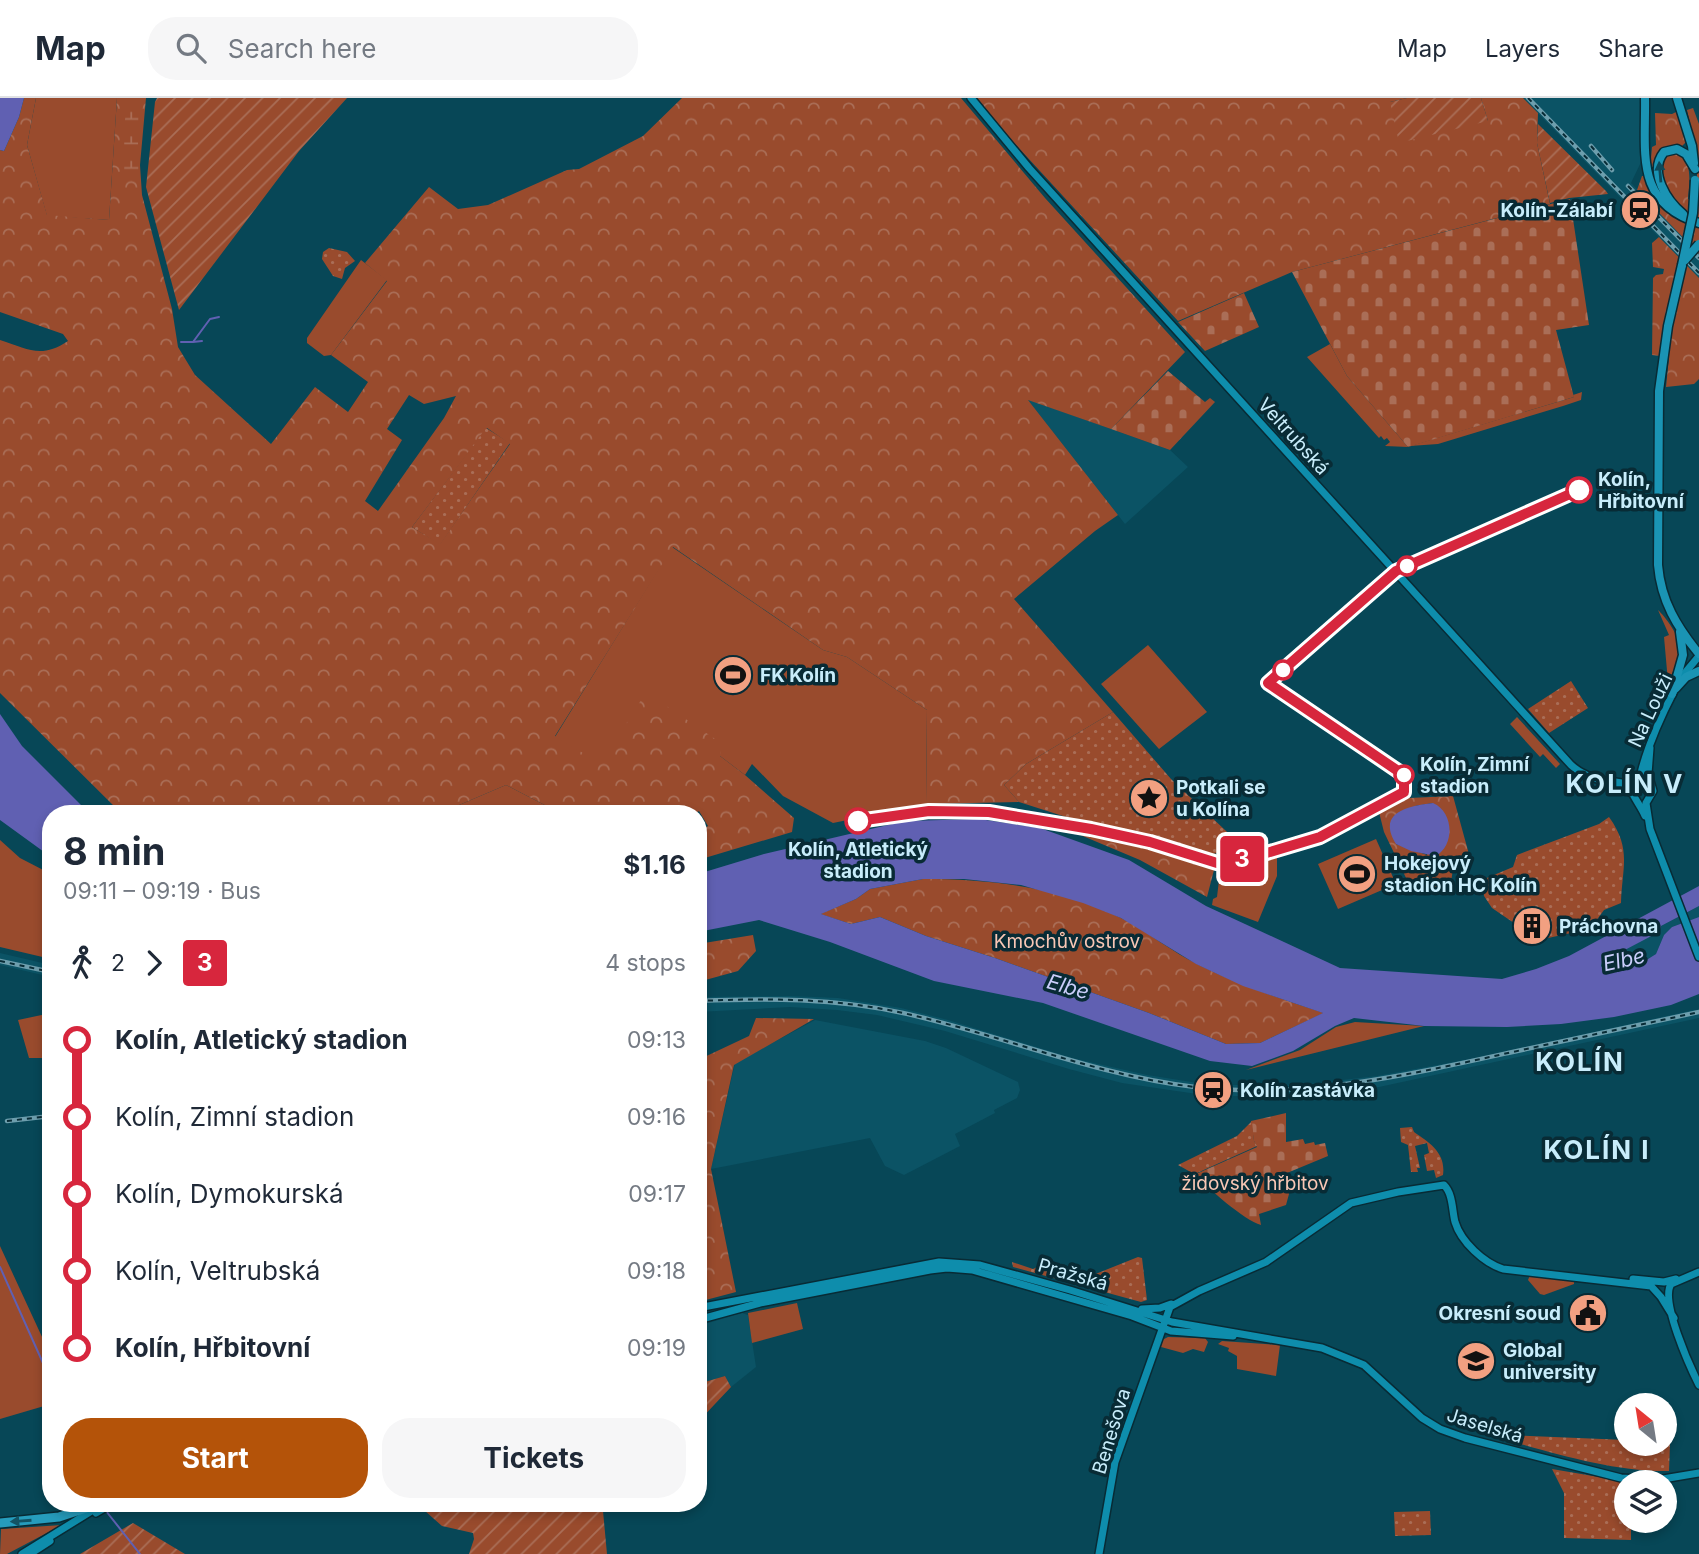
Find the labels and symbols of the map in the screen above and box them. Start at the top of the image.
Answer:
one-way arrow [1654,161,1665,183]
station icon: Kolín-Zálabí [1619,189,1661,231]
place label: Kolín-Zálabí [1500,199,1614,222]
street label: Veltrubská [1253,393,1334,480]
place label: Kolín, Hřbitovní [1598,468,1685,513]
marker: Kolín, Hřbitovní [1566,477,1592,503]
unlabelled marker [1397,556,1417,576]
sports icon: FK Kolín [712,654,754,696]
unlabelled marker [1273,660,1293,680]
place label: FK Kolín [760,664,836,687]
street label: Na Louži [1623,670,1678,751]
place label: Kolín, Zimní stadion [1420,753,1530,798]
marker: Kolín, Zimní stadion [1394,765,1414,785]
district label: KOLÍN V [1565,768,1685,799]
place label: Potkali se u Kolína [1176,776,1266,821]
place icon: Potkali se u Kolína [1128,777,1170,819]
marker: Kolín, Atletický stadion [845,808,871,834]
line badge: 3 [1219,836,1265,882]
place label: Kolín, Atletický stadion [788,838,929,883]
place label: Hokejový stadion HC Kolín [1384,852,1537,897]
sports icon: Hokejový stadion HC Kolín [1336,853,1378,895]
building icon: Práchovna [1511,905,1553,947]
place label: Práchovna [1559,915,1658,938]
park label: Kmochův ostrov [994,930,1140,953]
water label: Elbe [1600,943,1647,976]
water label: Elbe [1044,969,1092,1004]
district label: KOLÍN [1535,1046,1625,1077]
station icon: Kolín zastávka [1192,1069,1234,1111]
place label: Kolín zastávka [1240,1079,1375,1102]
district label: KOLÍN I [1544,1134,1650,1165]
park label: židovský hřbitov [1181,1172,1329,1195]
street label: Pražská [1035,1254,1110,1295]
public building icon: Okresní soud [1567,1292,1609,1334]
place label: Okresní soud [1439,1302,1561,1325]
place label: Global university [1503,1339,1597,1384]
school or university icon: Global university [1455,1340,1497,1382]
street label: Benešova [1088,1386,1135,1477]
north arrow [1614,1393,1676,1456]
street label: Jaselská [1444,1403,1526,1448]
one-way arrow [10,1516,32,1527]

